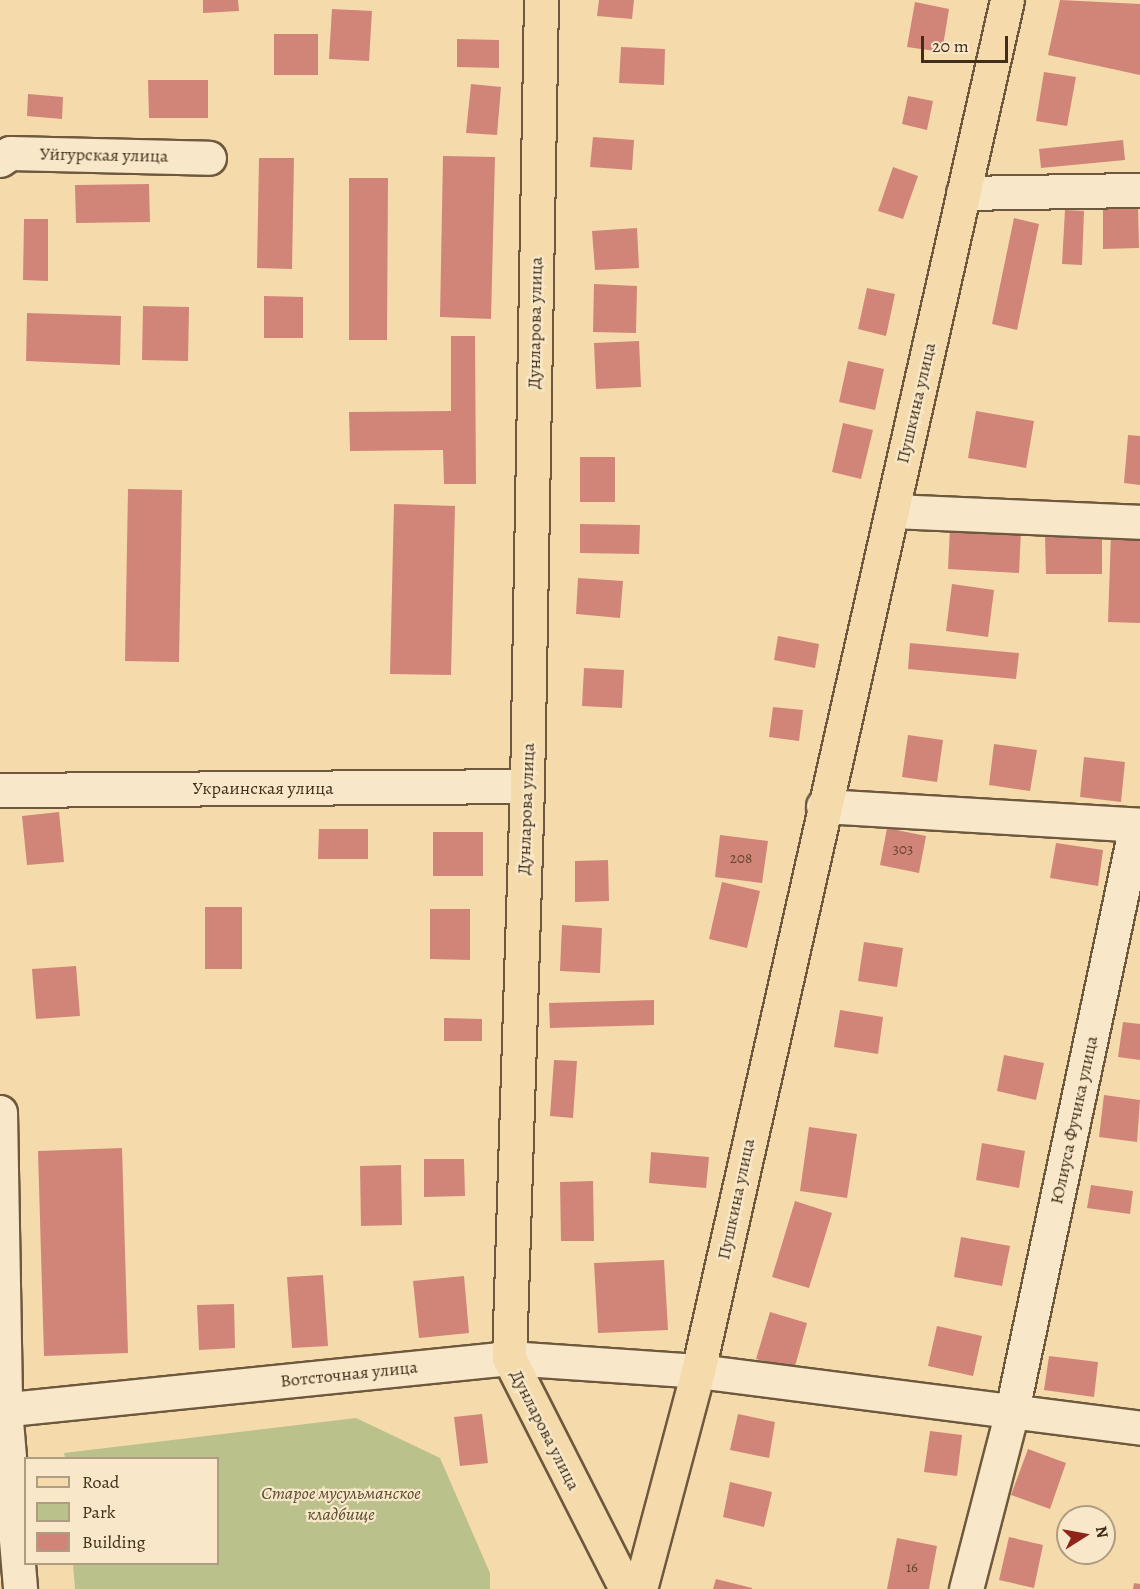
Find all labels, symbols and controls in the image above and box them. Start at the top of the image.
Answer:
scale bar [924,24,1011,62]
text: 20 m [932,34,969,58]
street label: Уйгурская улица [39,143,169,167]
street label: Дунларова улица [523,257,547,389]
street label: Пушкина улица [892,341,940,465]
street label: Дунларова улица [513,743,539,875]
street label: Украинская улица [192,777,334,799]
house number: 303 [893,841,913,859]
house number: 208 [730,850,752,868]
street label: Юлиуса Фучика улица [1046,1034,1102,1206]
street label: Пушкина улица [713,1136,759,1262]
street label: Вотсточная улица [279,1356,419,1392]
street label: Дунларова улица [505,1366,585,1494]
legend [24,1457,219,1565]
text: Road [82,1470,119,1494]
park label: Старое мусульманское кладбище [261,1483,421,1526]
text: Park [82,1500,116,1524]
north arrow [1056,1505,1116,1565]
text: N [1090,1524,1114,1540]
text: Building [82,1530,146,1554]
house number: 16 [906,1559,918,1577]

